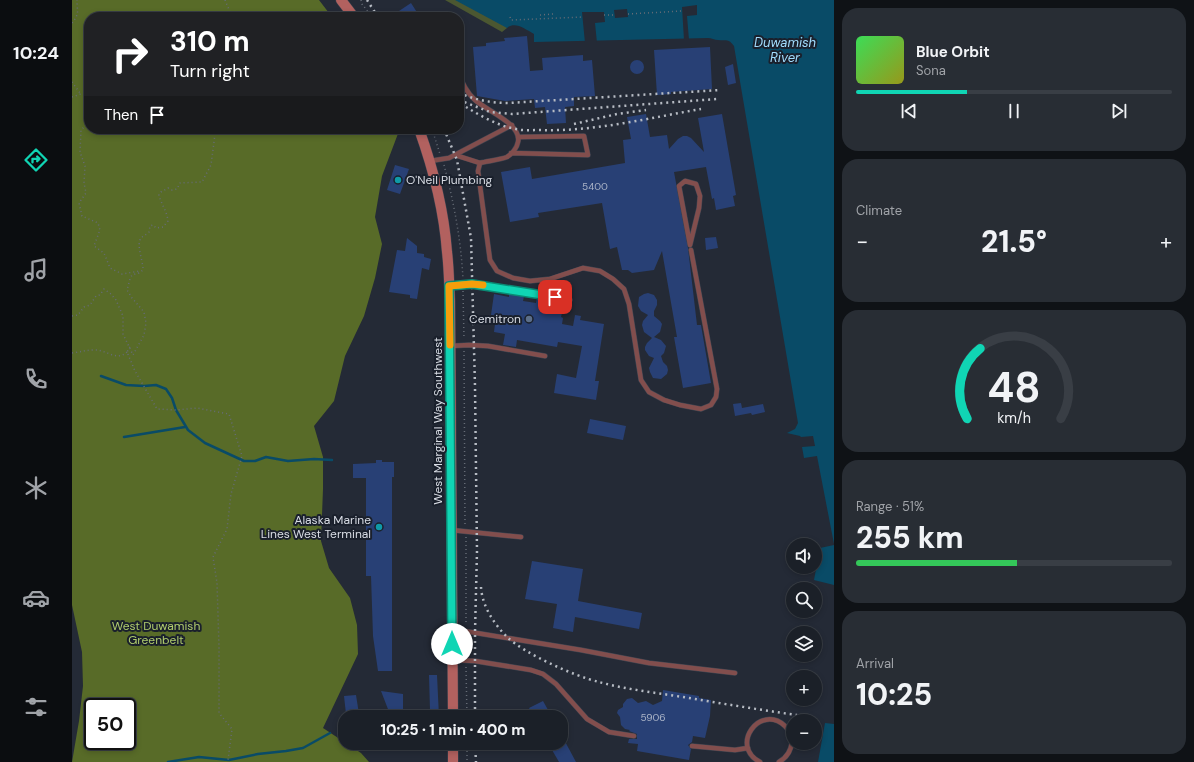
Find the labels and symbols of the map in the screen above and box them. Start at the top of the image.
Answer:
water label: Duwamish River [754,34,816,66]
place label: O'Neil Plumbing [406,172,493,188]
marker: O'Neil Plumbing [393,175,403,185]
house number: 5400 [582,180,608,193]
pin [538,280,572,314]
place label: Cemitron [469,311,521,327]
marker: Cemitron [524,314,534,324]
street label: West Marginal Way Southwest [430,337,446,505]
place label: Alaska Marine Lines West Terminal [261,512,371,542]
marker: Alaska Marine Lines West Terminal [374,522,384,532]
park label: West Duwamish Greenbelt [112,618,200,648]
position arrow [431,623,473,665]
speed limit sign: 50 [84,698,136,750]
house number: 5906 [640,711,666,724]

